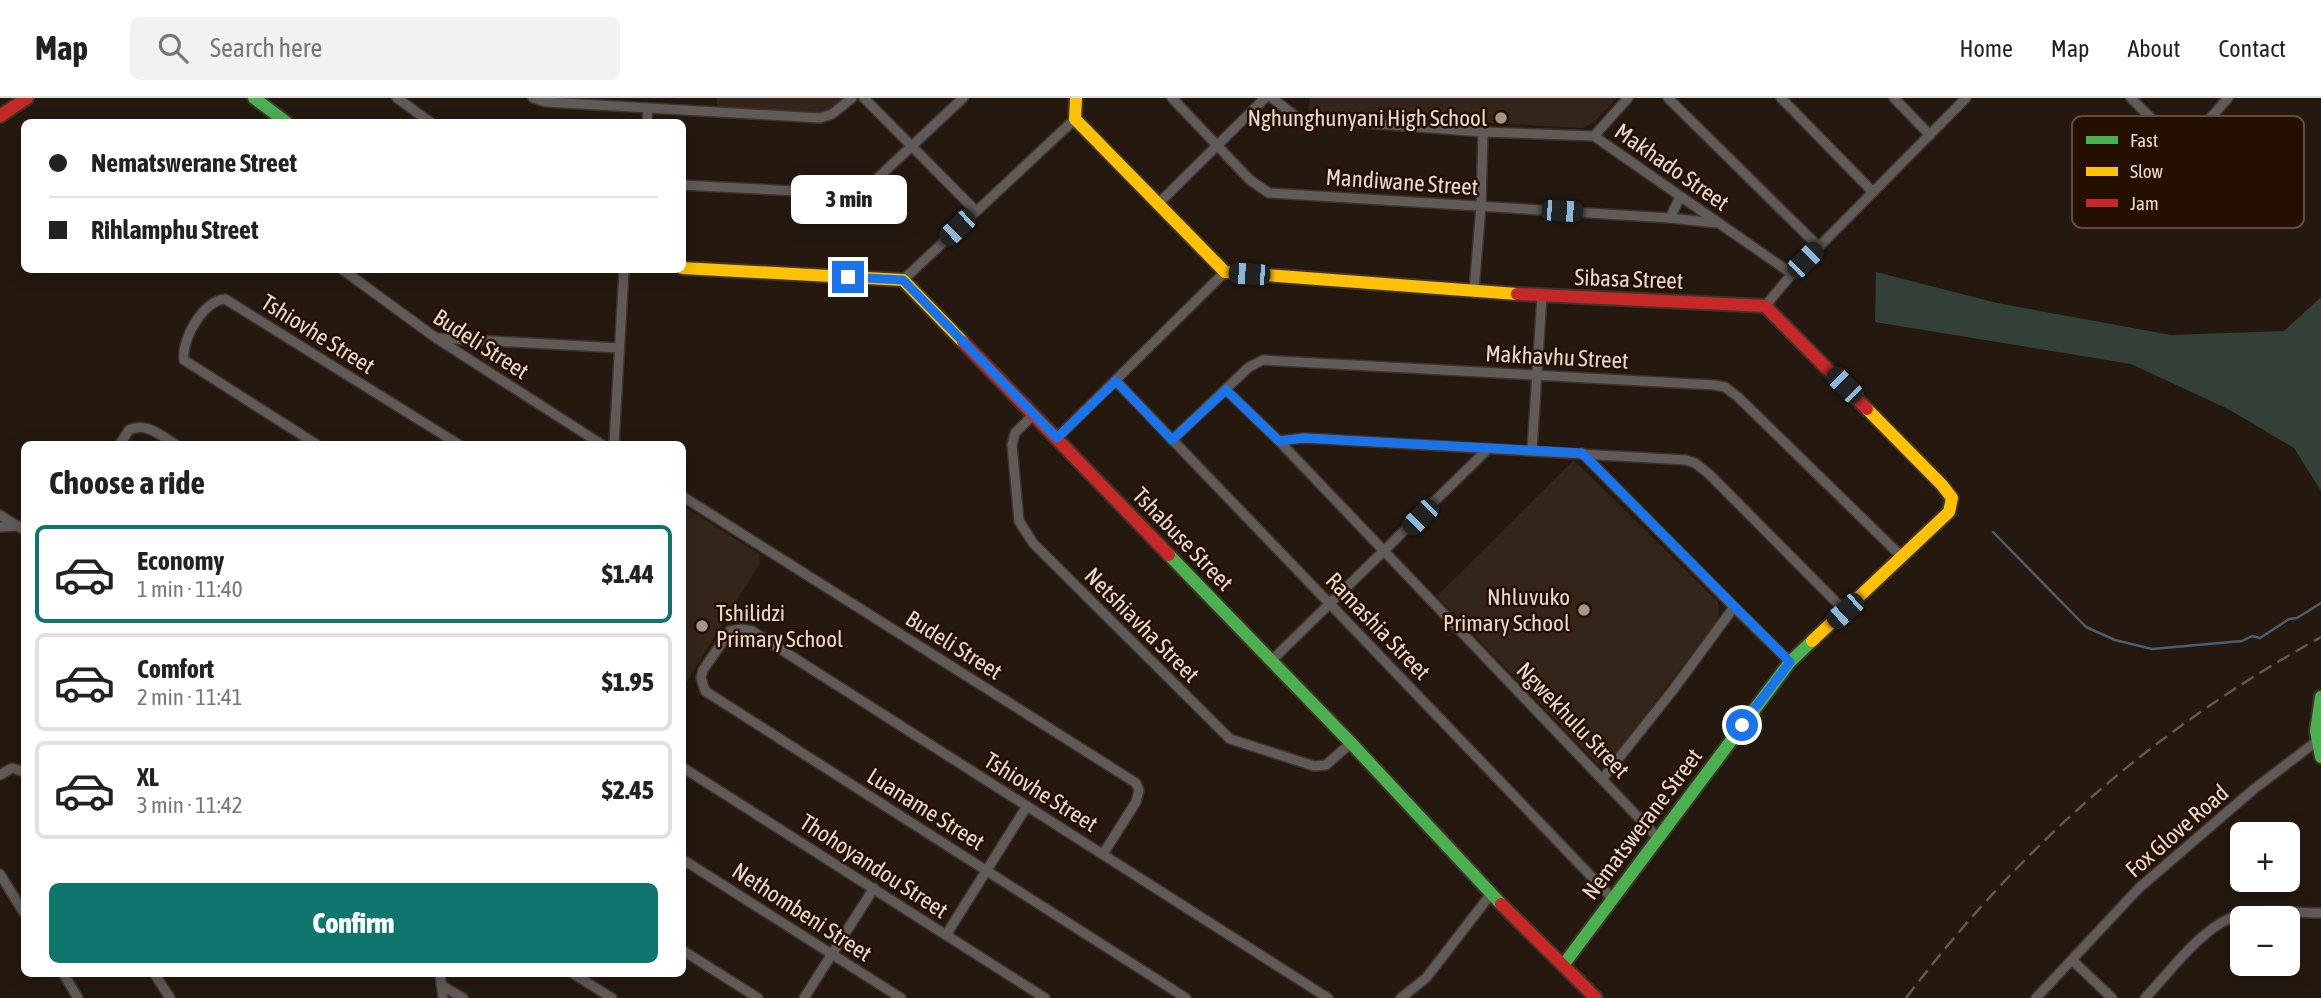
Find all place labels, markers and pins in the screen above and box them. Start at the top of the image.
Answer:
place label: Nghunghunyani High School [1247,105,1487,131]
marker: Nghunghunyani High School [1493,110,1509,126]
place label: Nhluvuko Primary School [1443,584,1570,636]
place label: Tshilidzi Primary School [716,600,843,652]
marker: Nhluvuko Primary School [1576,602,1592,618]
marker: Tshilidzi Primary School [694,618,710,634]

